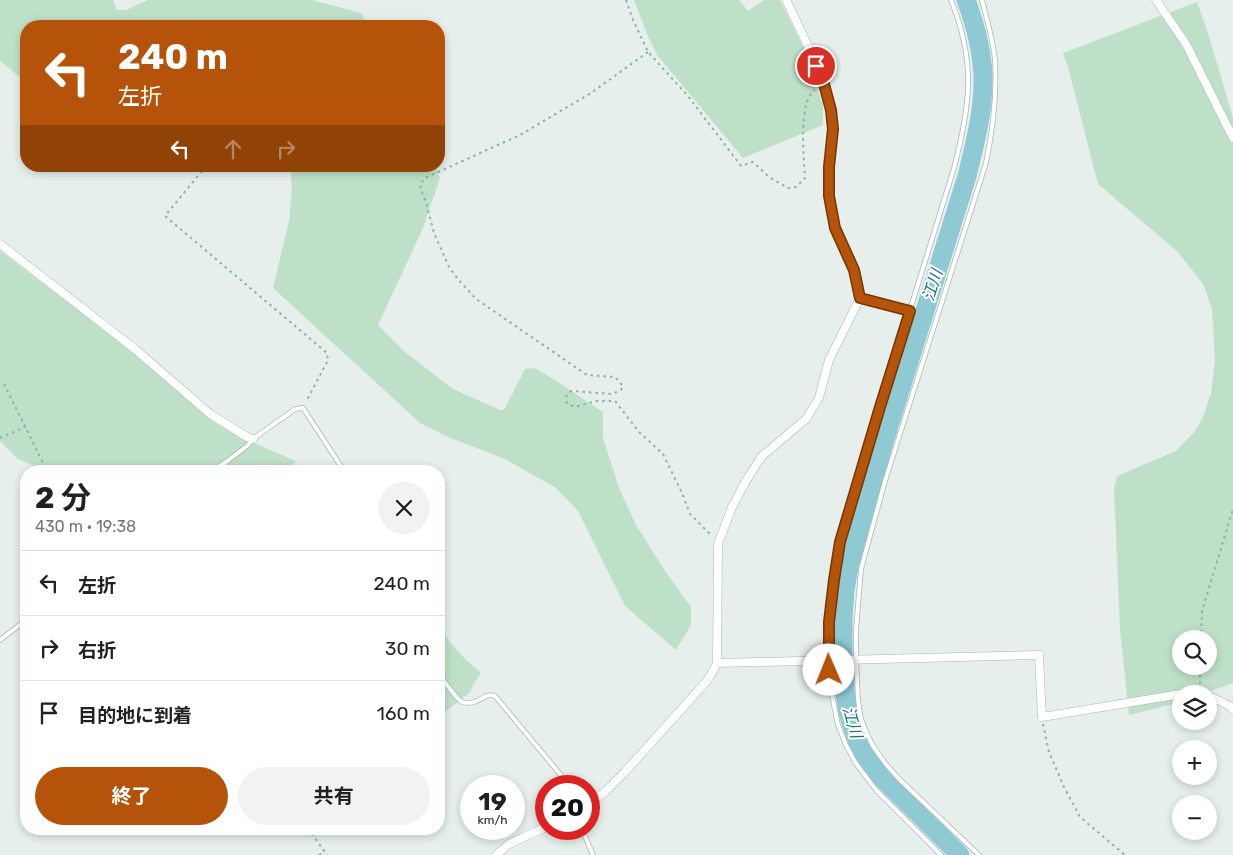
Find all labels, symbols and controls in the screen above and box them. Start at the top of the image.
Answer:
text: 240 m [118,36,228,78]
icon: left [35,40,100,105]
pin [795,45,837,87]
icon: arrive [802,52,830,80]
text: 左折 [118,83,162,110]
icon: left [166,135,194,163]
icon: ahead [219,135,247,163]
icon: right [272,135,300,163]
water label: 江川 [919,265,947,303]
text: 2 分 [35,480,91,516]
button: close [378,482,430,534]
text: 430 m · 19:38 [35,517,136,536]
icon: left [35,569,63,597]
text: 240 m [374,572,430,595]
text: 左折 [78,574,116,597]
map controls [1172,630,1217,840]
button: search [1172,630,1217,675]
icon: right [35,634,63,662]
text: 30 m [385,637,430,660]
text: 右折 [78,639,116,662]
position arrow [802,643,854,695]
button: layers [1172,685,1217,730]
icon: arrive [35,699,63,727]
text: 160 m [377,702,430,725]
text: 目的地に到着 [78,704,192,727]
water label: 江川 [839,704,867,742]
button: + [1172,740,1217,785]
button: 終了 [35,767,228,825]
button: 共有 [238,767,430,825]
speed limit sign: 20 [535,775,600,840]
text: 19 [478,787,507,816]
button: − [1172,795,1217,840]
text: km/h [478,813,507,827]

